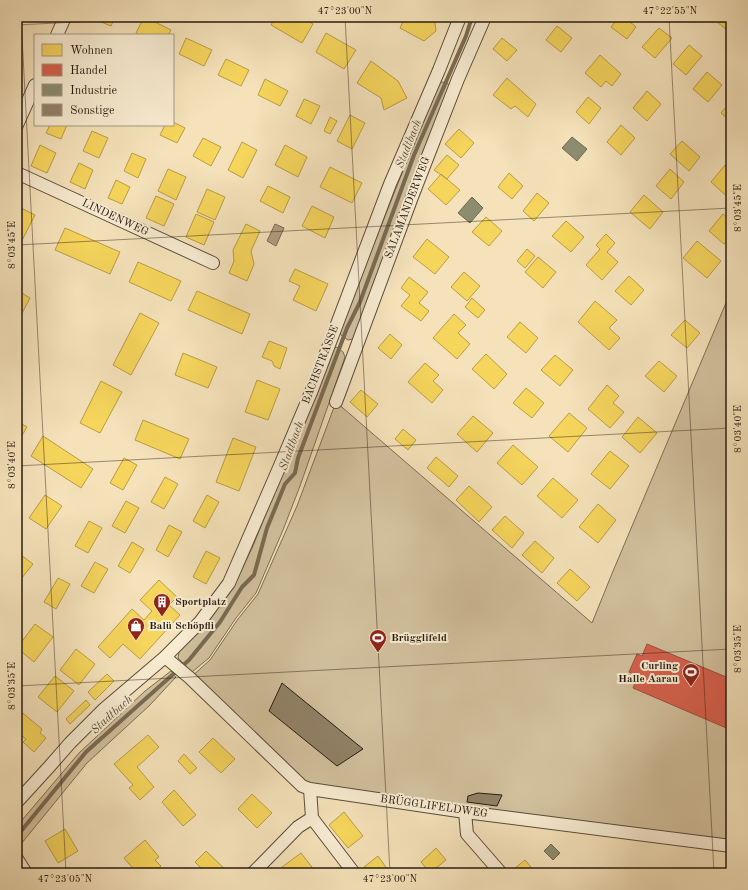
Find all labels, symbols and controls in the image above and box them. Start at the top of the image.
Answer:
text: 47°23'00"N [318,6,373,16]
text: 47°22'55"N [643,6,698,16]
legend [34,34,174,126]
text: Wohnen [70,45,113,57]
text: Handel [70,65,107,77]
text: Industrie [70,85,117,97]
text: Sonstige [70,105,115,117]
water label: Stadtbach [394,118,424,170]
street label: SALAMANDERWEG [383,155,433,260]
text: 8°03'45"E [733,184,743,232]
street label: LINDENWEG [80,198,150,238]
text: 8°03'45"E [7,221,17,269]
street label: BACHSTRASSE [301,324,341,406]
text: 8°03'40"E [733,405,743,453]
water label: Stadtbach [278,420,306,472]
text: 8°03'40"E [7,441,17,489]
building icon: Sportplatz [152,592,172,617]
place label: Sportplatz [175,597,226,608]
shop icon: Balü Schöpfli [126,616,146,641]
place label: Balü Schöpfli [149,621,214,632]
text: 8°03'35"E [733,625,743,673]
sports icon: Brügglifeld [368,628,388,653]
place label: Brügglifeld [391,633,447,644]
place label: Curling Halle Aarau [618,661,678,685]
text: 8°03'35"E [7,662,17,710]
sports icon: Curling Halle Aarau [681,662,701,687]
water label: Stadtbach [89,693,135,737]
street label: BRÜGGLIFELDWEG [379,792,489,820]
text: 47°23'05"N [38,874,93,884]
text: 47°23'00"N [363,874,418,884]

